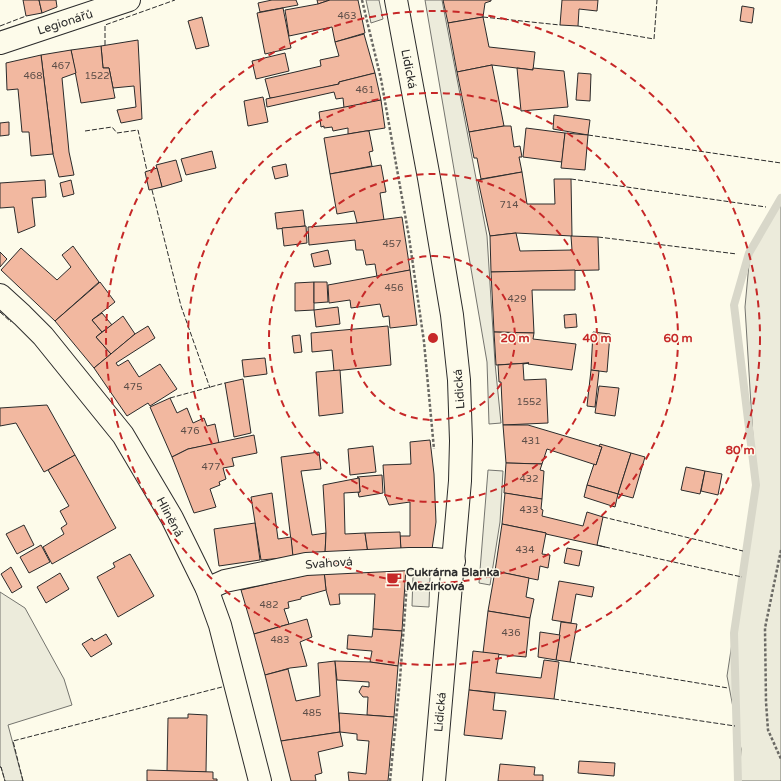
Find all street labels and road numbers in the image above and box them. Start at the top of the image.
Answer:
street label: Legionářů [35,6,95,38]
street label: Lidická [398,48,420,90]
street label: Lidická [451,369,467,409]
street label: Hliněná [154,495,186,539]
street label: Svahová [305,554,353,572]
street label: Lidická [431,691,449,733]

